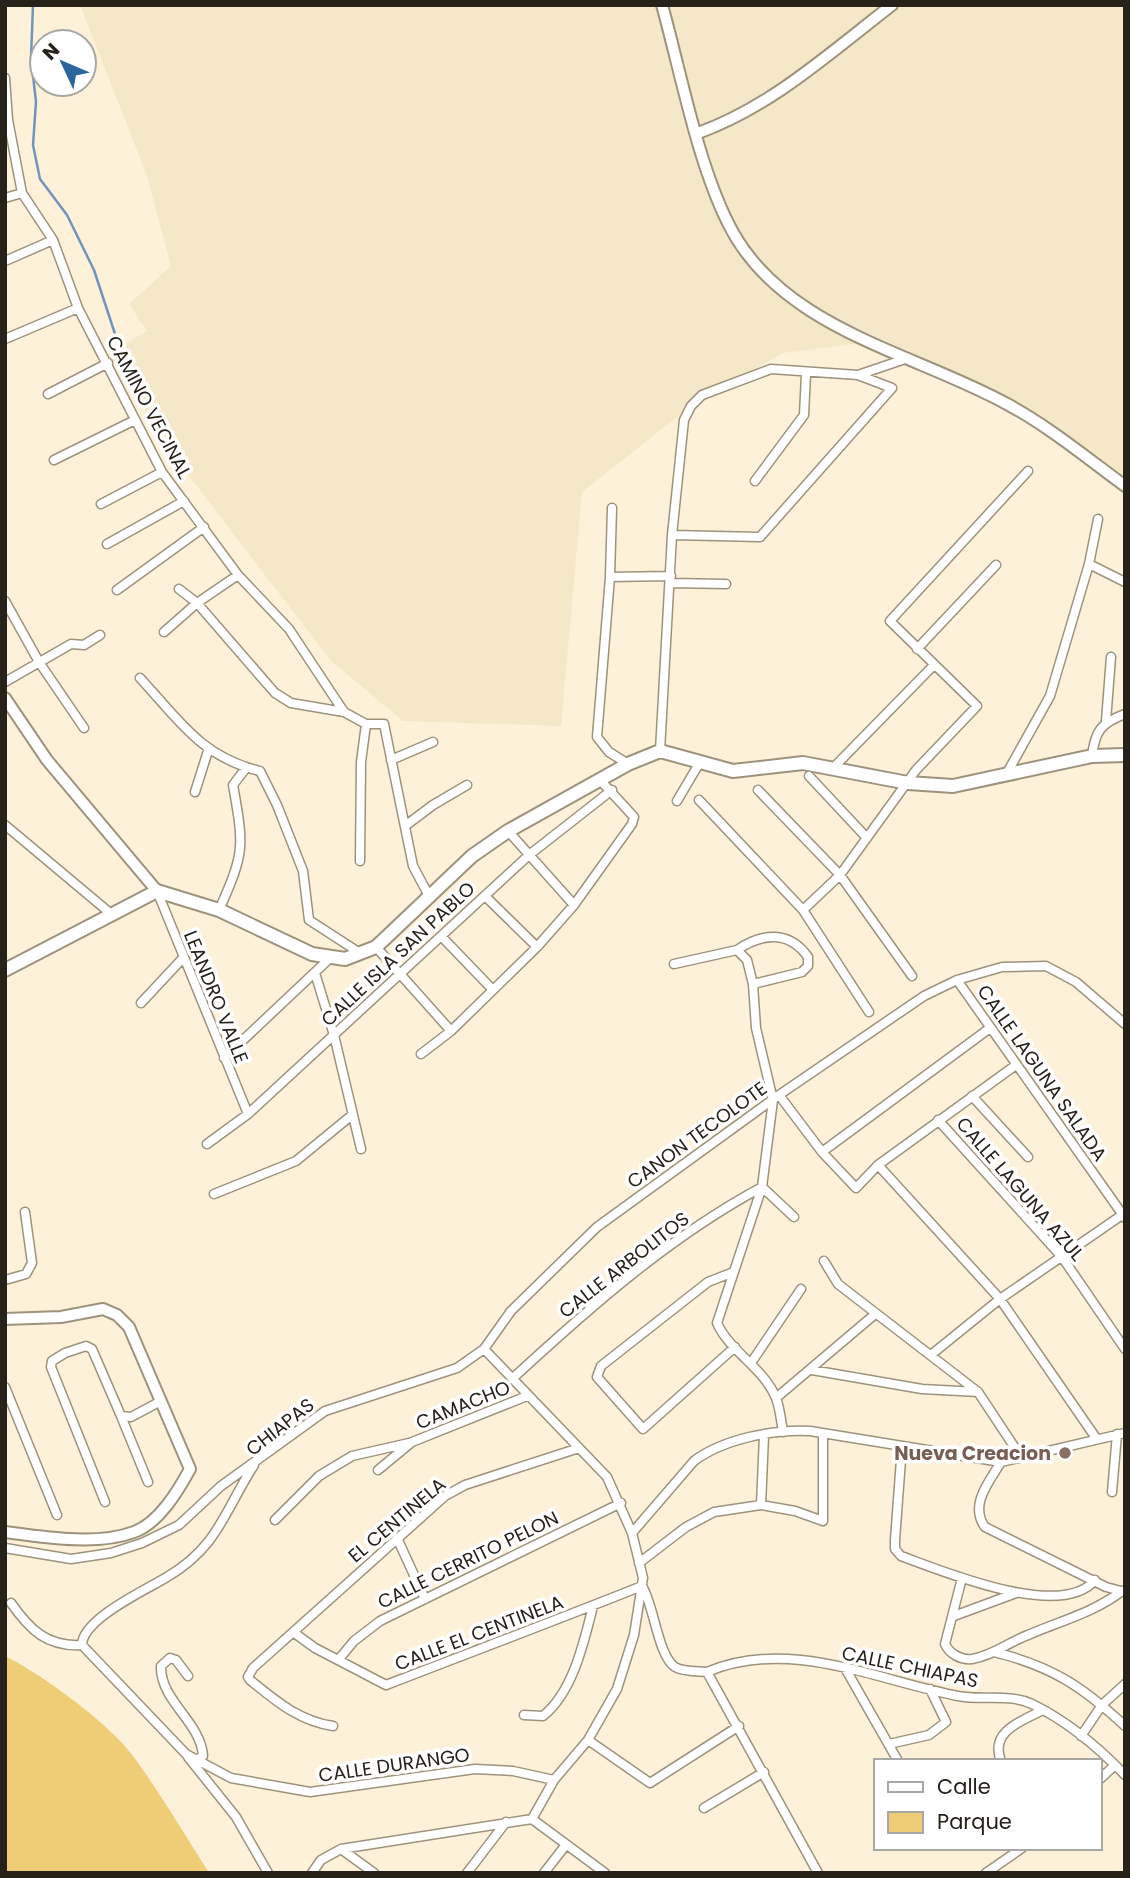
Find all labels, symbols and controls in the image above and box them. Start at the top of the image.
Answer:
north arrow [28,28,98,98]
text: N [36,37,66,66]
street label: CAMINO VECINAL [100,331,198,483]
street label: CALLE ISLA SAN PABLO [315,875,481,1033]
street label: LEANDRO VALLE [177,927,255,1067]
street label: CALLE LAGUNA SALADA [971,979,1113,1167]
street label: CANON TECOLOTE [622,1075,772,1195]
street label: CALLE LAGUNA AZUL [950,1111,1090,1267]
street label: CALLE ARBOLITOS [553,1205,695,1325]
street label: CAMACHO [412,1374,514,1436]
street label: CHIAPAS [240,1392,320,1462]
place label: Nueva Creacion [894,1440,1051,1467]
marker: Nueva Creacion [1057,1445,1073,1461]
street label: EL CENTINELA [342,1471,452,1569]
street label: CALLE CERRITO PELON [373,1504,563,1616]
street label: CALLE EL CENTINELA [391,1588,567,1678]
street label: CALLE CHIAPAS [839,1639,981,1695]
street label: CALLE DURANGO [317,1741,471,1789]
legend [874,1759,1102,1850]
text: Calle [937,1772,991,1801]
text: Parque [937,1807,1012,1836]

